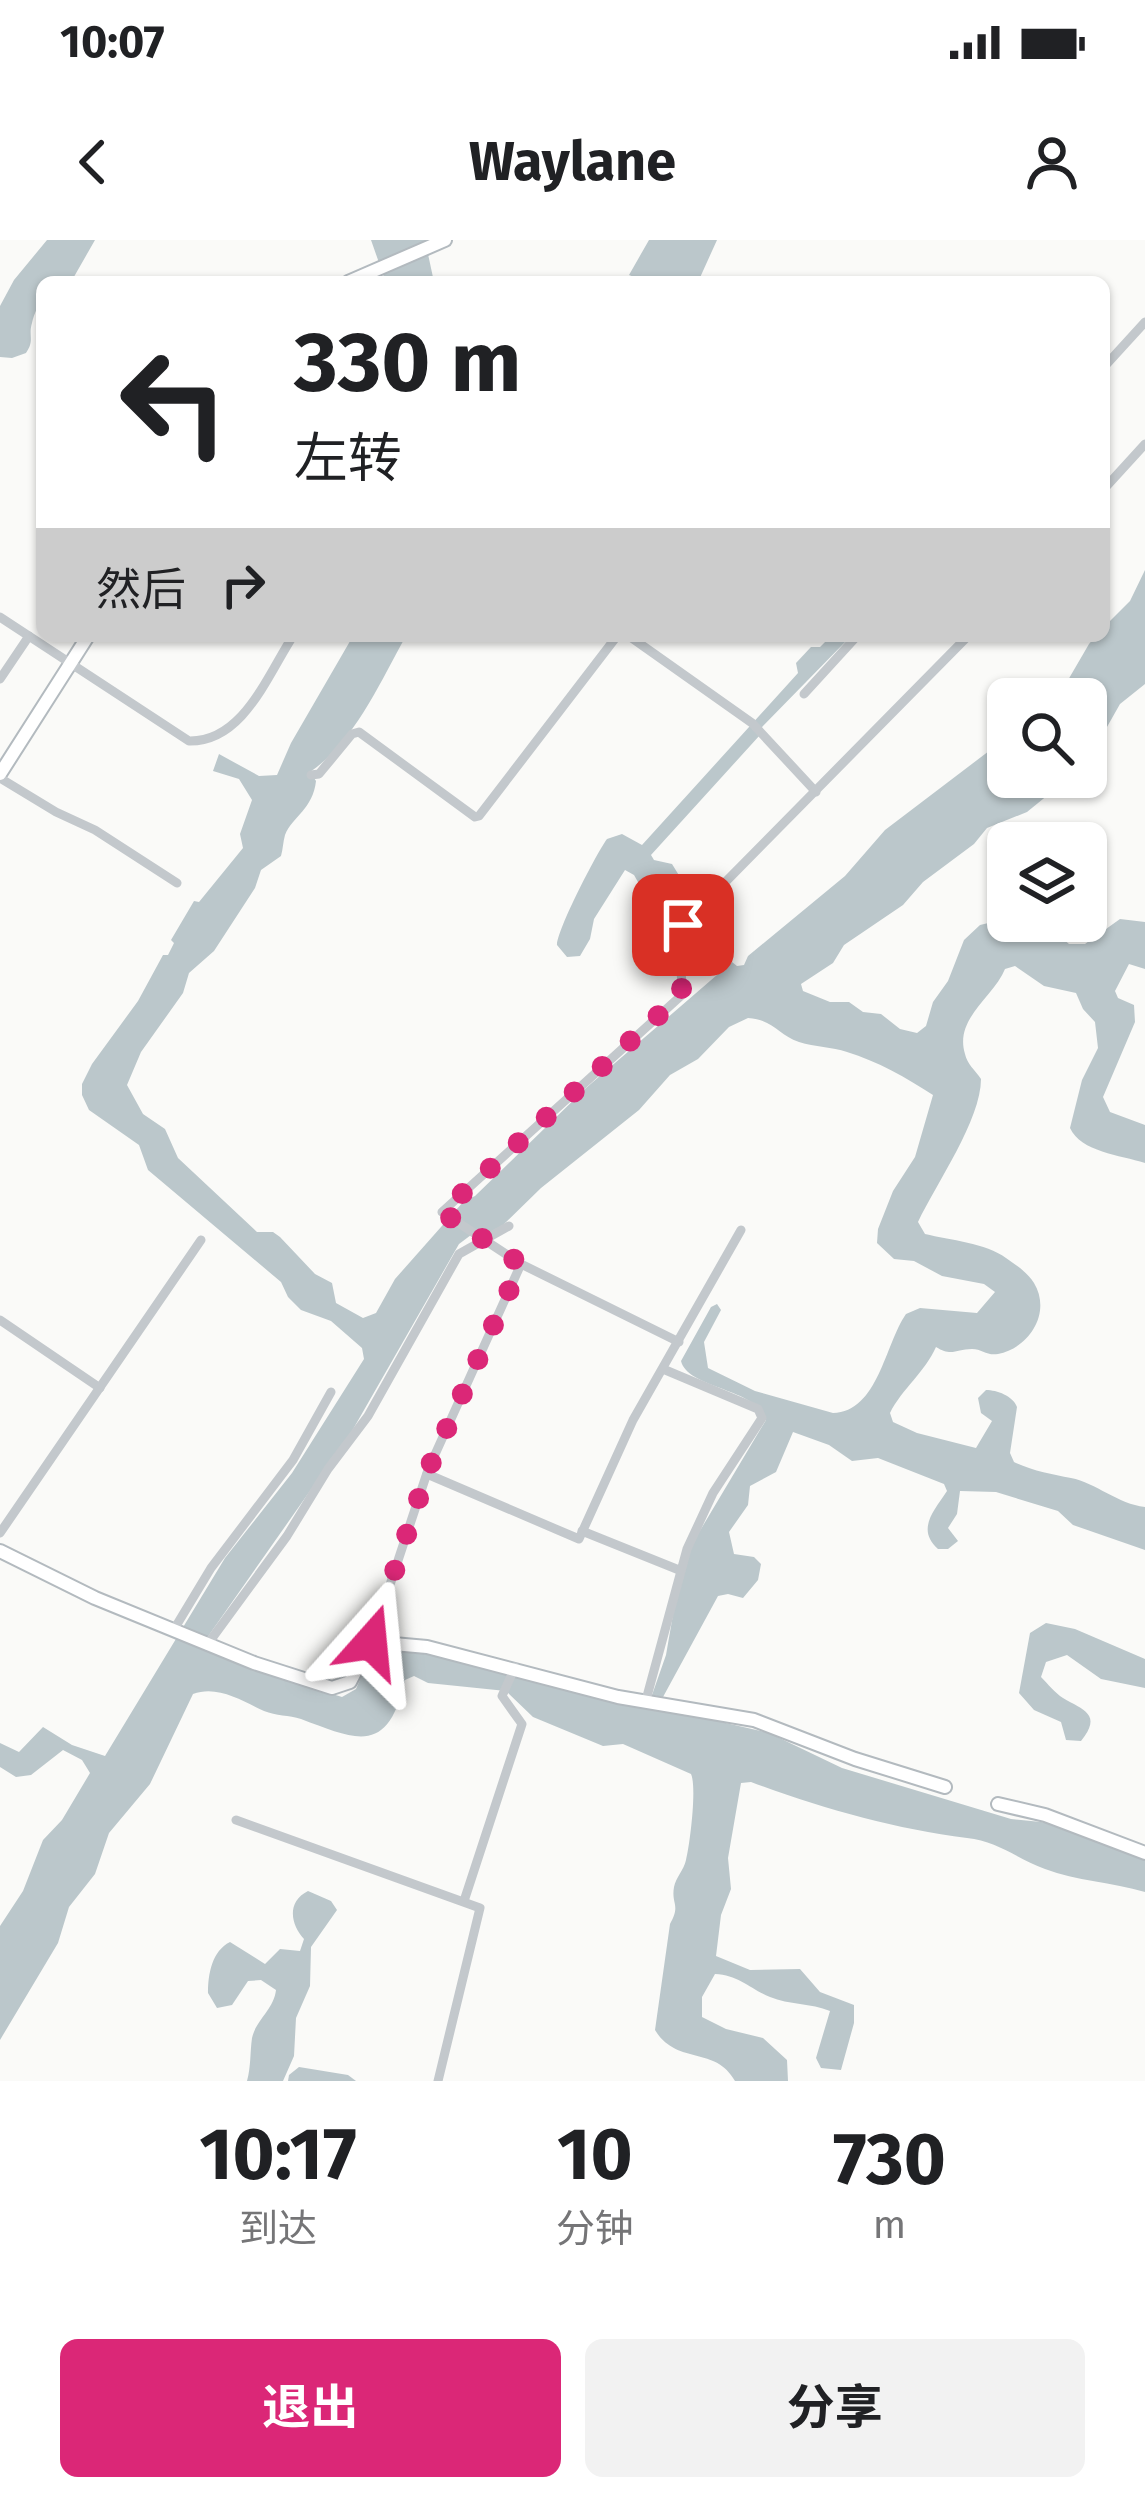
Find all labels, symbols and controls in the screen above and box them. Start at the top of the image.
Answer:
text: 10:07 [60,15,165,69]
icon: back [60,129,126,195]
icon: person [1019,129,1085,195]
text: Waylane [469,130,676,194]
text: 330 m [294,312,521,413]
icon: left [96,324,252,480]
text: 左转 [294,427,402,491]
icon: right [210,552,276,618]
text: 然后 [96,563,186,617]
map controls [987,678,1107,942]
button: search [987,678,1107,798]
button: layers [987,822,1107,942]
pin [632,874,734,976]
icon: arrive [650,892,716,958]
position arrow [308,1579,434,1705]
text: 10:17 [199,2112,357,2198]
text: 10 [557,2112,633,2198]
text: 730 [833,2117,946,2203]
text: m [873,2202,906,2248]
text: 到达 [239,2206,317,2252]
text: 分钟 [556,2206,634,2252]
button: 退出 [60,2339,561,2477]
button: 分享 [585,2339,1085,2477]

